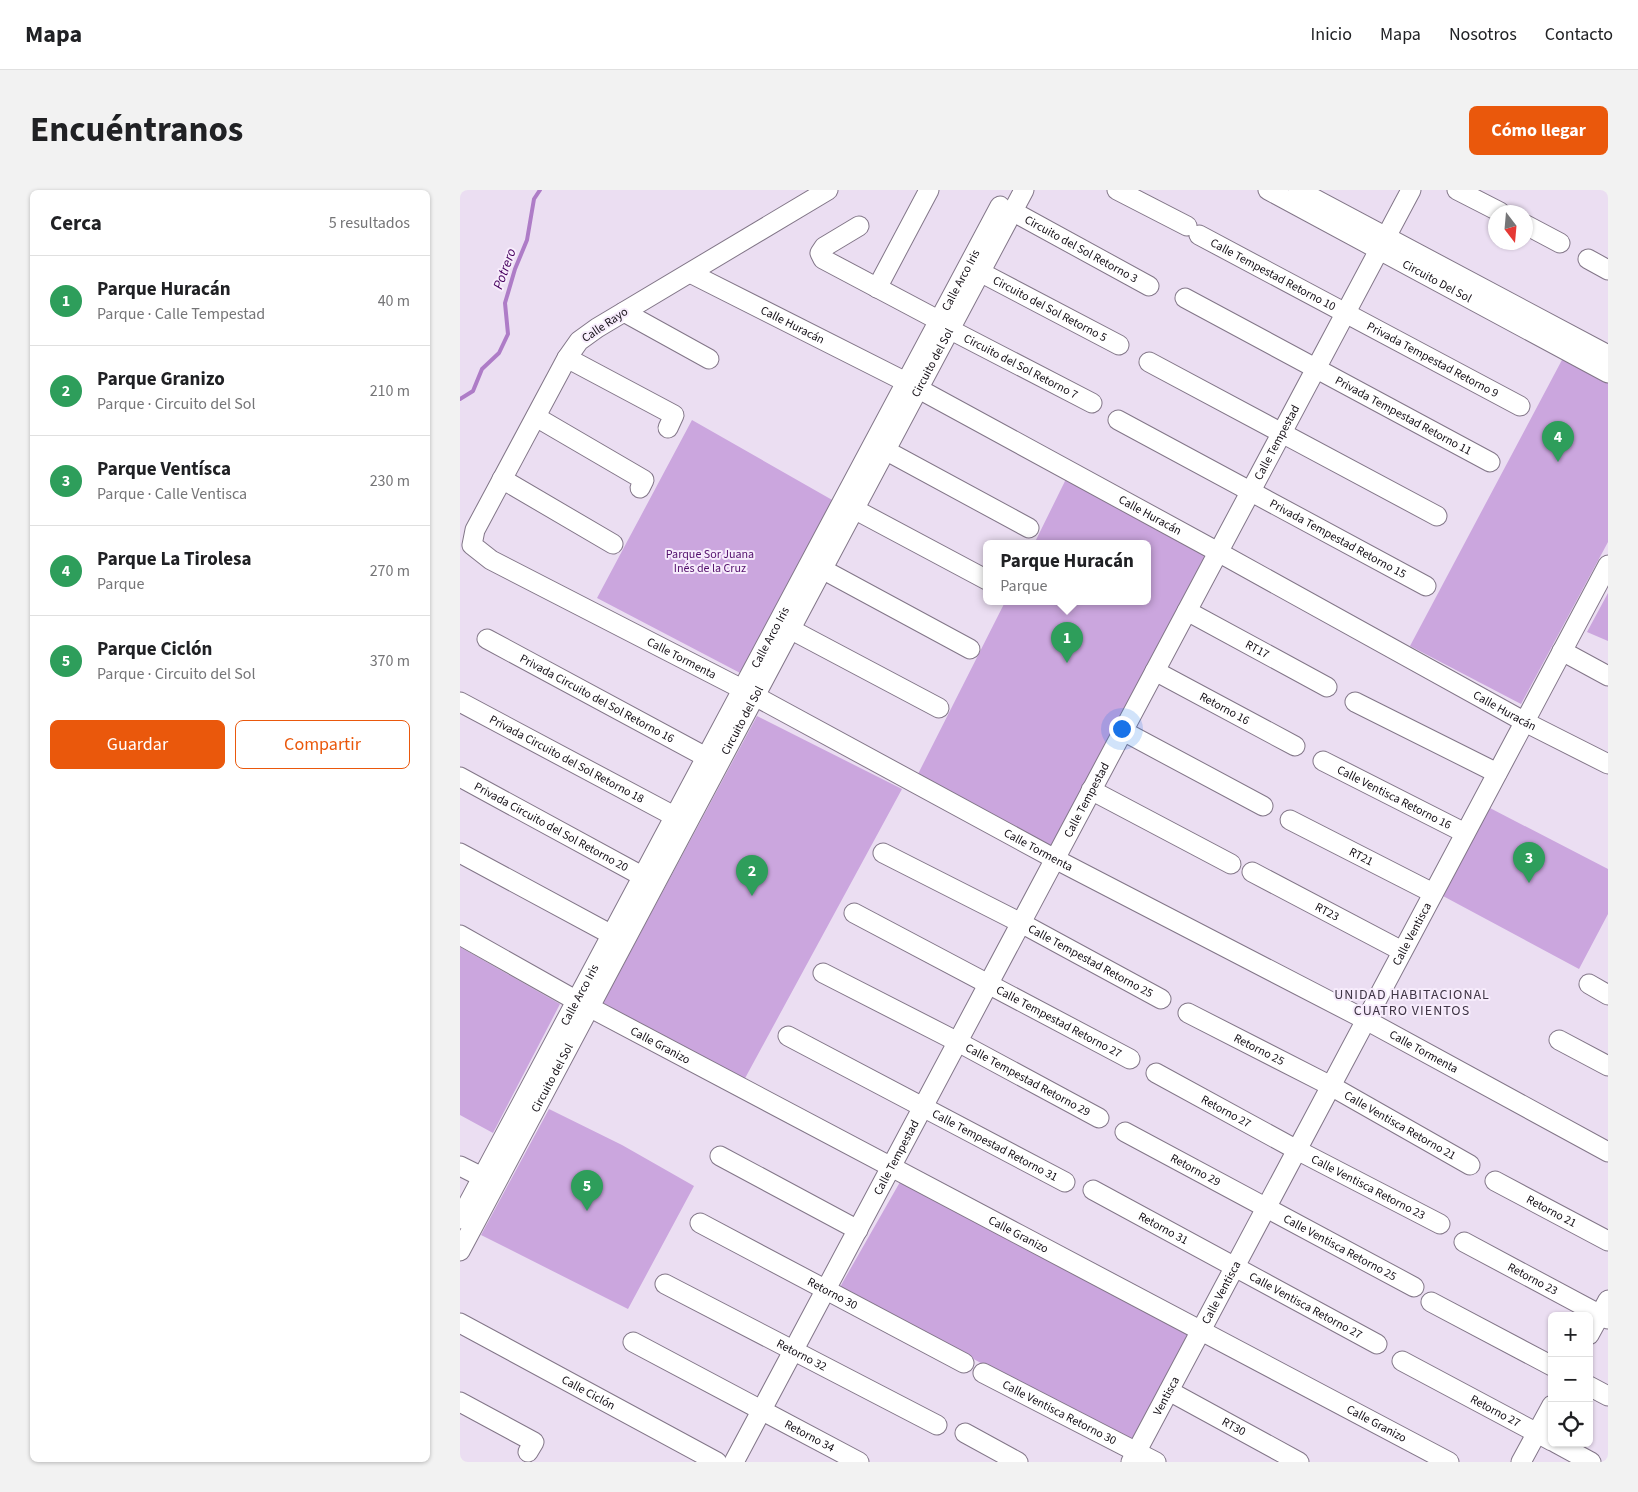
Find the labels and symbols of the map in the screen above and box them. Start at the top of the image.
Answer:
north arrow [1488,205,1533,250]
street label: Circuito del Sol Retorno 3 [1022,211,1141,287]
street label: Calle Tempestad Retorno 10 [1207,234,1339,315]
water label: Potrero [488,246,522,292]
street label: Calle Arco Iris [937,246,984,314]
street label: Circuito Del Sol [1399,255,1475,307]
street label: Circuito del Sol Retorno 5 [990,272,1110,346]
street label: Calle Huracán [758,302,828,348]
street label: Calle Rayo [579,303,631,347]
street label: Privada Tempestad Retorno 9 [1364,318,1502,402]
street label: Circuito del Sol [907,325,957,400]
street label: Circuito del Sol Retorno 7 [961,330,1081,403]
street label: Privada Tempestad Retorno 11 [1332,372,1475,459]
street label: Calle Tempestad [1250,402,1304,483]
pin: 4 [1542,421,1574,462]
street label: Calle Huracán [1115,491,1185,539]
street label: Privada Tempestad Retorno 15 [1267,495,1409,582]
park label: Parque Sor Juana Inés de la Cruz [666,546,754,577]
street label: Calle Arco Iris [747,604,793,671]
pin: 1 [1051,622,1083,663]
street label: Calle Tormenta [644,633,719,683]
street label: RT17 [1242,636,1272,663]
street label: Privada Circuito del Sol Retorno 16 [517,650,677,747]
street label: Circuito del Sol [717,683,767,758]
street label: Calle Huracán [1470,686,1539,735]
street label: Retorno 16 [1197,688,1253,729]
street label: Privada Circuito del Sol Retorno 18 [486,711,647,807]
your location [1109,716,1135,742]
street label: Calle Tempestad [1059,759,1113,841]
street label: Calle Ventisca Retorno 16 [1334,761,1455,833]
street label: Privada Circuito del Sol Retorno 20 [471,778,632,876]
street label: Calle Tormenta [1001,824,1076,875]
pin: 3 [1513,842,1545,883]
street label: RT21 [1346,843,1376,870]
pin: 2 [736,855,768,896]
street label: RT23 [1312,898,1342,925]
street label: Calle Ventisca [1388,899,1436,969]
street label: Calle Tempestad Retorno 25 [1025,920,1156,1002]
street label: Calle Arco Iris [556,961,603,1029]
street label: Calle Tempestad Retorno 27 [993,981,1125,1062]
district label: UNIDAD HABITACIONAL CUATRO VIENTOS [1334,985,1490,1021]
street label: Calle Granizo [627,1022,694,1068]
street label: Calle Tormenta [1386,1026,1461,1077]
street label: Retorno 25 [1231,1029,1287,1069]
street label: Calle Tempestad Retorno 29 [962,1039,1094,1120]
street label: Circuito del Sol [527,1040,577,1115]
street label: Calle Ventisca Retorno 21 [1341,1087,1459,1164]
street label: Retorno 27 [1198,1091,1254,1132]
street label: Calle Tempestad Retorno 31 [929,1105,1061,1185]
street label: Calle Tempestad [869,1117,923,1198]
street label: Retorno 29 [1167,1149,1224,1190]
street label: Calle Ventisca Retorno 23 [1308,1150,1428,1224]
pin: 5 [571,1170,603,1211]
street label: Retorno 21 [1523,1191,1580,1231]
street label: Retorno 31 [1135,1208,1191,1249]
street label: Calle Ventisca Retorno 25 [1280,1210,1400,1285]
street label: Calle Granizo [986,1211,1052,1257]
street label: Calle Ventisca [1197,1258,1245,1327]
street label: Retorno 23 [1505,1258,1561,1299]
street label: Calle Ventisca Retorno 27 [1246,1268,1365,1343]
street label: Retorno 30 [804,1273,861,1314]
street label: Retorno 32 [774,1335,830,1375]
street label: Calle Ciclón [558,1371,618,1414]
street label: Ventisca [1149,1373,1184,1418]
street label: Calle Ventisca Retorno 30 [999,1376,1120,1449]
street label: Retorno 27 [1467,1391,1524,1431]
street label: Calle Granizo [1344,1400,1410,1446]
street label: RT30 [1219,1413,1249,1440]
street label: Retorno 34 [782,1415,838,1456]

